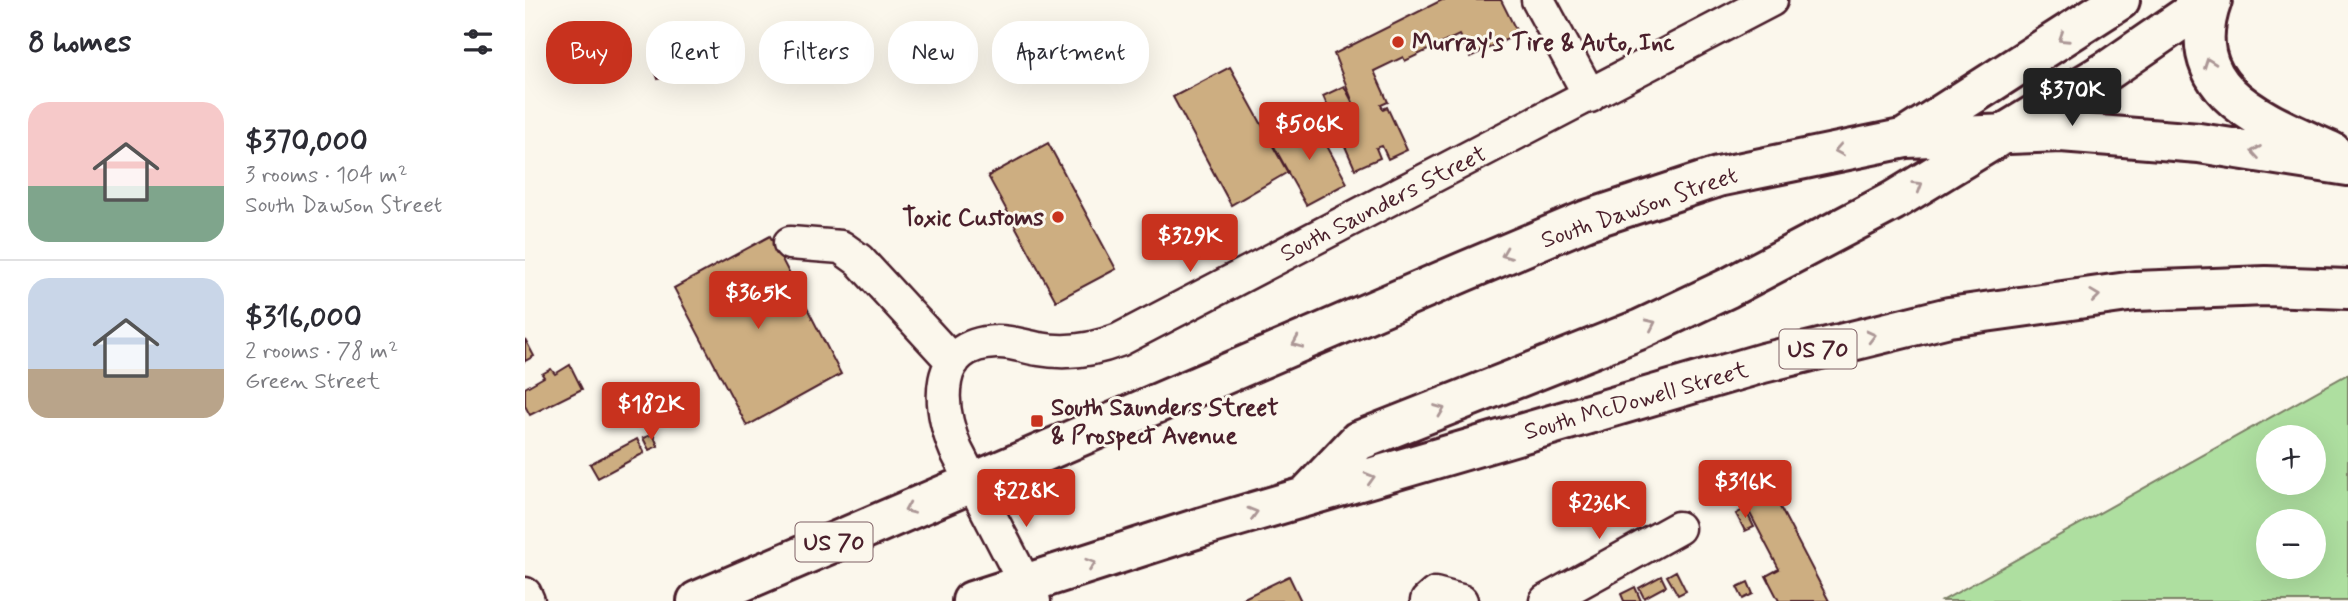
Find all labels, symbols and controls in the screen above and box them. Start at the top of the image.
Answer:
chip: Buy [546,21,632,84]
chip: Rent [646,21,745,84]
chip: Filters [759,21,874,84]
chip: New [888,21,978,84]
chip: Apartment [992,21,1149,84]
text: 8 homes [28,23,131,62]
icon: filters [459,23,497,61]
place label: Murray's Tire & Auto, Inc [1412,28,1674,59]
one-way arrow [2058,30,2071,42]
marker: Murray's Tire & Auto, Inc [1390,34,1406,50]
one-way arrow [2203,58,2217,70]
pin: $370K [2023,68,2121,128]
text: $370K [2039,76,2105,106]
pin: $506K [1260,102,1358,162]
text: $506K [1275,110,1343,140]
text: $370,000 [245,122,368,161]
icon: home [84,130,168,214]
street label: South Saunders Street [1275,139,1492,270]
one-way arrow [1833,142,1845,157]
one-way arrow [2250,145,2262,160]
street label: South Dawson Street [1537,160,1742,257]
text: 3 rooms · 104 m² [245,161,408,191]
one-way arrow [1911,181,1924,194]
text: South Dawson Street [245,191,442,221]
place label: Toxic Customs [902,203,1044,234]
marker: Toxic Customs [1050,209,1066,225]
pin: $329K [1141,215,1239,274]
text: $329K [1158,222,1222,252]
one-way arrow [1500,245,1512,259]
pin: $365K [709,272,807,331]
text: $365K [725,279,791,309]
one-way arrow [2090,289,2101,304]
text: $316,000 [245,298,362,337]
icon: home [84,306,168,390]
one-way arrow [1644,318,1656,332]
road number: US 70 [1779,330,1857,368]
one-way arrow [1865,330,1877,344]
one-way arrow [1292,335,1304,349]
text: 2 rooms · 78 m² [245,337,398,367]
street label: South McDowell Street [1521,355,1752,448]
text: Green Street [245,367,380,397]
pin: $182K [602,382,700,442]
text: $182K [618,390,684,420]
place label: South Saunders Street & Prospect Avenue [1051,393,1279,452]
one-way arrow [1434,404,1446,418]
marker: South Saunders Street & Prospect Avenue [1029,413,1045,429]
map controls [2256,425,2326,579]
button: + [2256,425,2326,495]
pin: $316K [1696,461,1794,520]
text: $316K [1715,468,1775,498]
pin: $228K [977,470,1075,529]
one-way arrow [1363,472,1375,487]
text: $228K [993,477,1059,507]
pin: $236K [1550,482,1648,541]
text: $236K [1568,489,1630,519]
one-way arrow [904,501,917,515]
one-way arrow [1247,506,1259,521]
button: − [2256,509,2326,579]
road number: US 70 [795,522,873,562]
one-way arrow [1084,558,1096,572]

